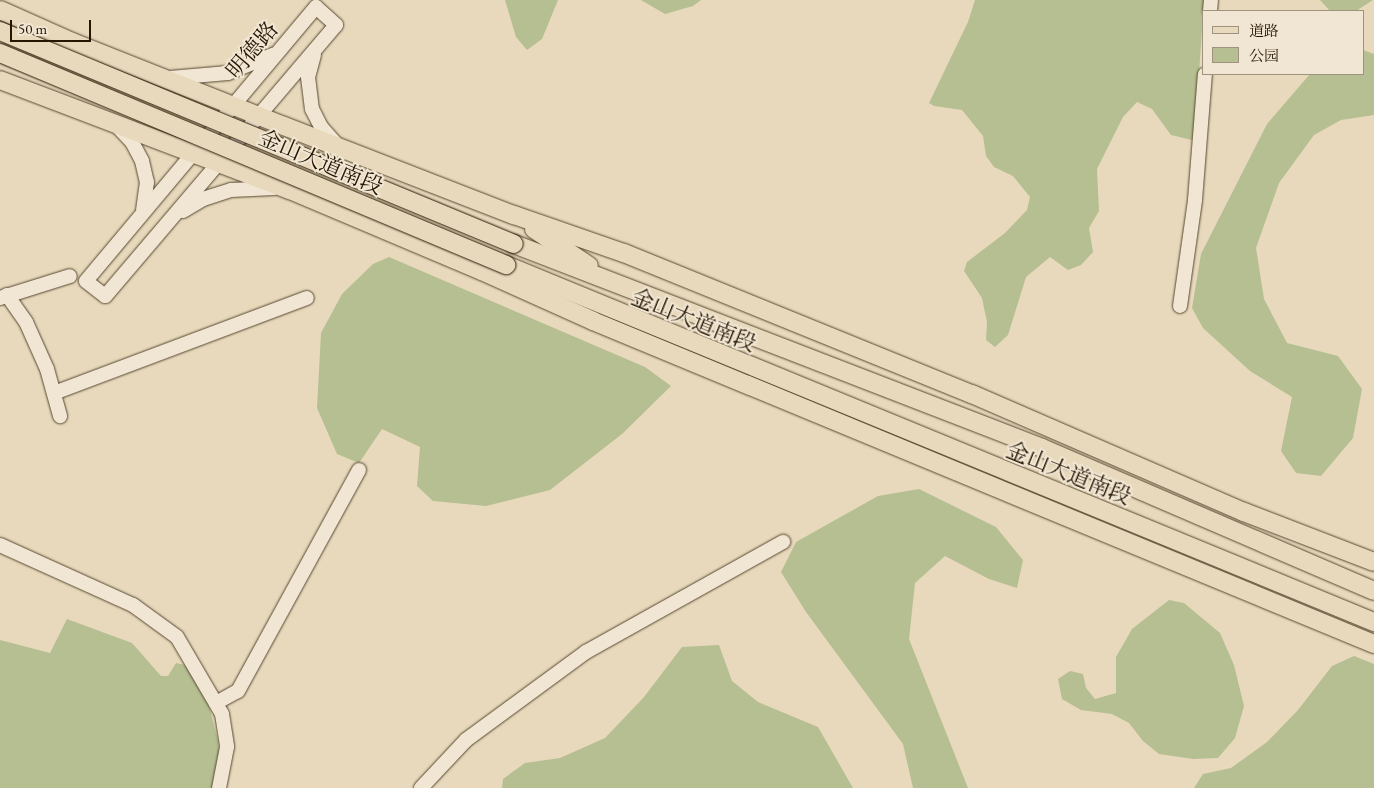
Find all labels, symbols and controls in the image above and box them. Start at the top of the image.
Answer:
scale bar [12,10,94,42]
legend [1202,10,1364,75]
street label: 明德路 [221,16,283,84]
text: 50 m [18,19,47,38]
text: 道路 [1249,21,1279,40]
text: 公园 [1249,46,1279,65]
street label: 金山大道南段 [255,124,387,200]
street label: 金山大道南段 [628,283,760,357]
street label: 金山大道南段 [1003,436,1135,510]

